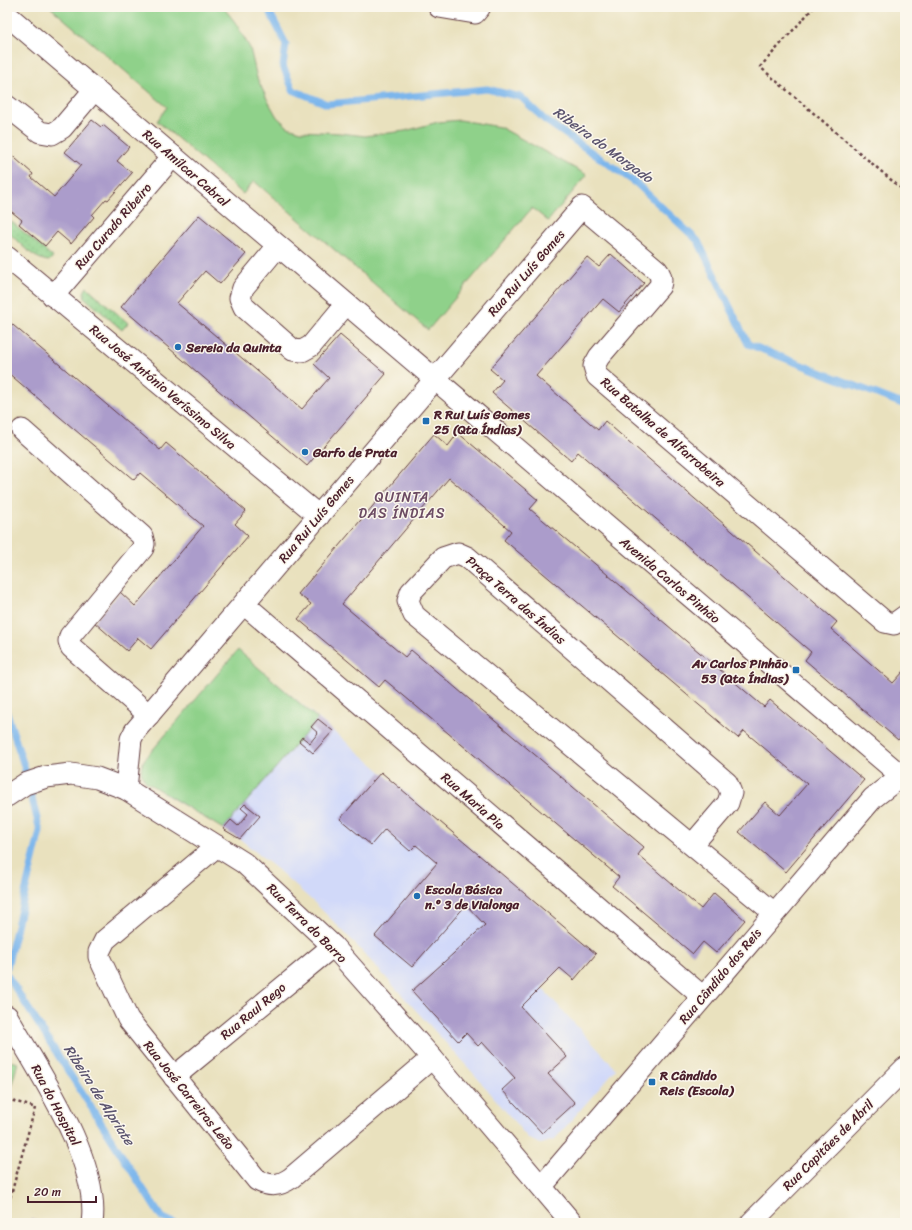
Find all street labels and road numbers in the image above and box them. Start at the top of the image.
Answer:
street label: Rua Amílcar Cabral [137,123,235,213]
street label: Rua Curado Ribeiro [69,177,158,275]
street label: Rua Rui Luís Gomes [482,224,571,322]
street label: Rua José António Veríssimo Silva [84,318,242,456]
street label: Rua Batalha de Alfarrobeira [595,371,731,493]
street label: Rua Rui Luís Gomes [272,469,360,568]
street label: Avenida Carlos Pinhão [614,530,726,630]
street label: Praça Terra das Índias [461,550,572,651]
street label: Rua Maria Pia [436,766,511,836]
street label: Rua Terra do Barro [261,877,353,969]
street label: Rua Cândido dos Reis [673,922,768,1029]
street label: Rua Raul Rego [215,976,292,1046]
street label: Rua José Carreiras Leão [137,1035,241,1155]
street label: Rua do Hospital [25,1060,87,1150]
street label: Rua Capitães de Abril [777,1094,879,1196]

